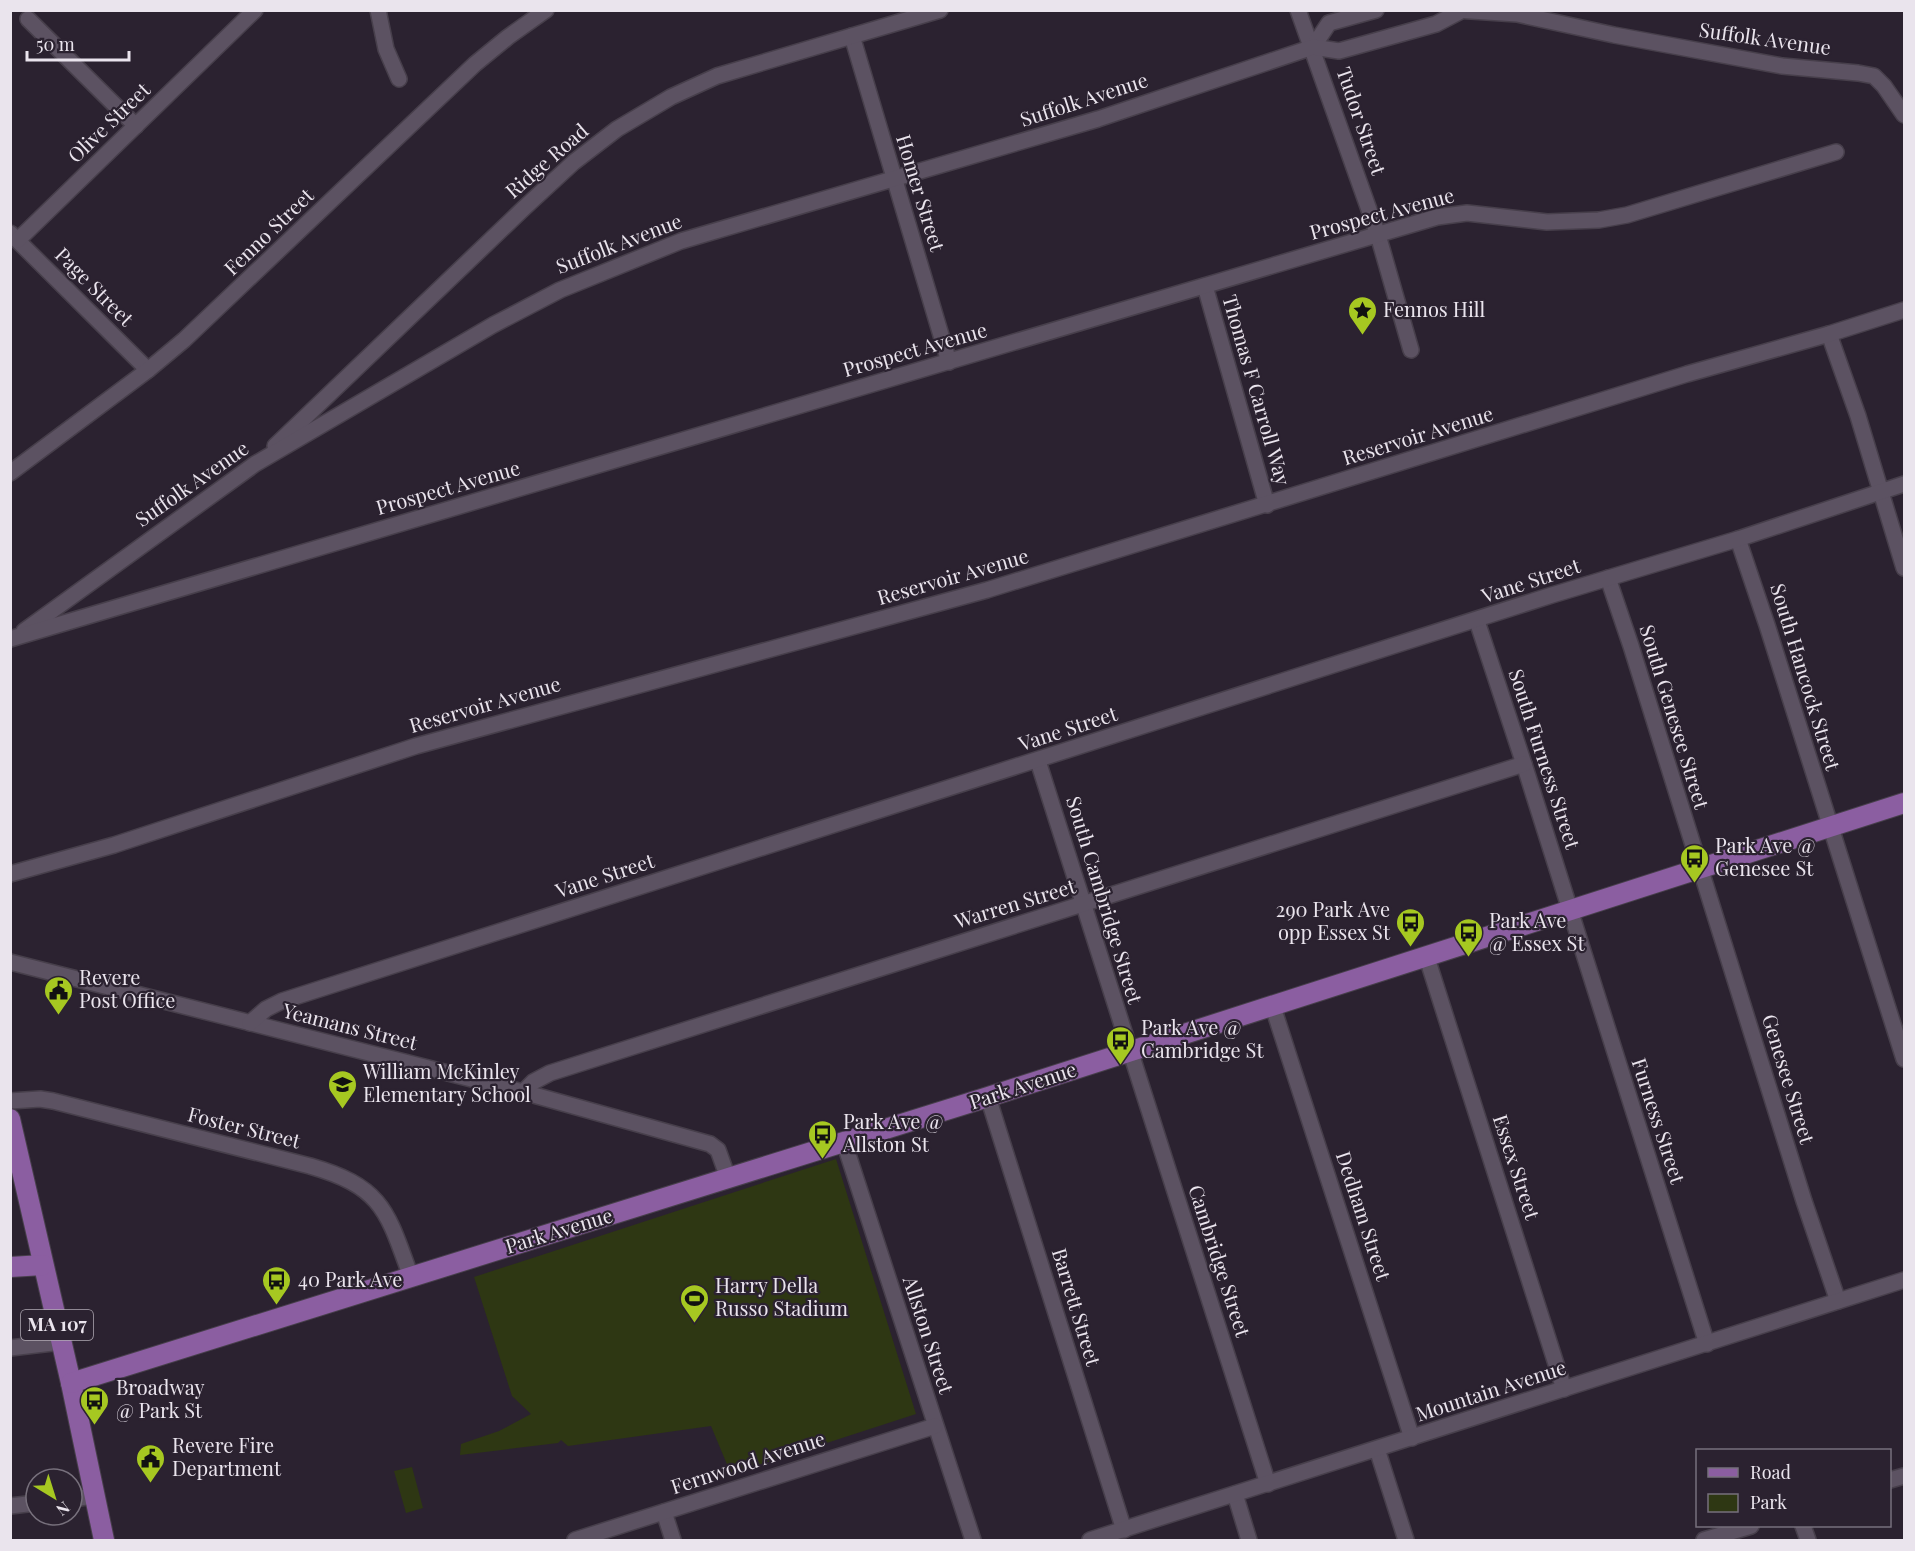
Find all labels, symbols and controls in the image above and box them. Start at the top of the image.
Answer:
street label: Suffolk Avenue [1698,15,1833,60]
scale bar [27,24,129,62]
text: 50 m [36,32,75,56]
street label: Tudor Street [1331,63,1394,179]
street label: Suffolk Avenue [1016,65,1151,132]
street label: Olive Street [61,75,156,168]
street label: Ridge Road [499,116,593,203]
street label: Homer Street [891,131,952,255]
street label: Prospect Avenue [1306,180,1457,245]
street label: Fenno Street [217,181,319,280]
street label: Suffolk Avenue [552,206,685,279]
street label: Page Street [50,241,141,332]
street label: Thomas F Carroll Way [1217,291,1298,488]
place icon: Fennos Hill [1346,294,1378,336]
place label: Fennos Hill [1383,295,1485,322]
street label: Prospect Avenue [839,315,990,382]
street label: Reservoir Avenue [1339,399,1496,470]
street label: Suffolk Avenue [129,434,253,532]
street label: Prospect Avenue [372,453,523,520]
street label: Reservoir Avenue [874,541,1031,610]
street label: Vane Street [1477,551,1584,608]
street label: South Hancock Street [1765,580,1848,774]
street label: South Genesee Street [1635,621,1717,813]
street label: South Furness Street [1504,665,1588,853]
street label: Reservoir Avenue [406,669,563,738]
street label: Vane Street [1014,699,1121,756]
street label: South Cambridge Street [1061,793,1150,1007]
place label: Park Ave @ Genesee St [1715,831,1815,881]
bus stop icon: Park Ave @ Genesee St [1678,842,1710,884]
street label: Vane Street [551,846,658,903]
street label: Warren Street [950,871,1079,934]
place label: 290 Park Ave opp Essex St [1276,895,1391,945]
bus stop icon: 290 Park Ave opp Essex St [1395,906,1427,948]
place label: Park Ave @ Essex St [1489,906,1585,956]
bus stop icon: Park Ave @ Essex St [1452,916,1484,958]
place label: Revere Post Office [79,963,175,1013]
public building icon: Revere Post Office [42,974,74,1016]
street label: Yeamans Street [279,996,421,1056]
street label: Genesee Street [1757,1010,1822,1148]
place label: Park Ave @ Cambridge St [1141,1013,1264,1063]
bus stop icon: Park Ave @ Cambridge St [1104,1024,1136,1066]
street label: Furness Street [1626,1054,1693,1188]
street label: Park Avenue [966,1055,1080,1115]
place label: William McKinley Elementary School [362,1057,531,1107]
school or university icon: William McKinley Elementary School [326,1068,358,1110]
street label: Foster Street [185,1100,304,1154]
place label: Park Ave @ Allston St [842,1107,943,1157]
street label: Essex Street [1488,1111,1547,1223]
bus stop icon: Park Ave @ Allston St [806,1118,838,1160]
street label: Dedham Street [1331,1147,1398,1284]
street label: Cambridge Street [1183,1181,1258,1341]
street label: Park Avenue [501,1200,616,1259]
street label: Barrett Street [1047,1244,1108,1370]
bus stop icon: 40 Park Ave [261,1264,293,1306]
place label: 40 Park Ave [298,1265,402,1292]
place label: Harry Della Russo Stadium [715,1271,848,1321]
street label: Allston Street [897,1272,961,1397]
sports icon: Harry Della Russo Stadium [678,1282,710,1324]
road number: MA 107 [21,1310,93,1340]
street label: Mountain Avenue [1412,1353,1569,1427]
place label: Broadway @ Park St [116,1373,205,1423]
bus stop icon: Broadway @ Park St [79,1384,111,1426]
street label: Fernwood Avenue [667,1424,828,1499]
place label: Revere Fire Department [172,1431,282,1481]
public building icon: Revere Fire Department [135,1442,167,1484]
legend [1696,1449,1891,1527]
text: Road [1750,1460,1791,1484]
north arrow [24,1467,84,1527]
text: Park [1750,1490,1787,1514]
text: N [52,1497,75,1521]

